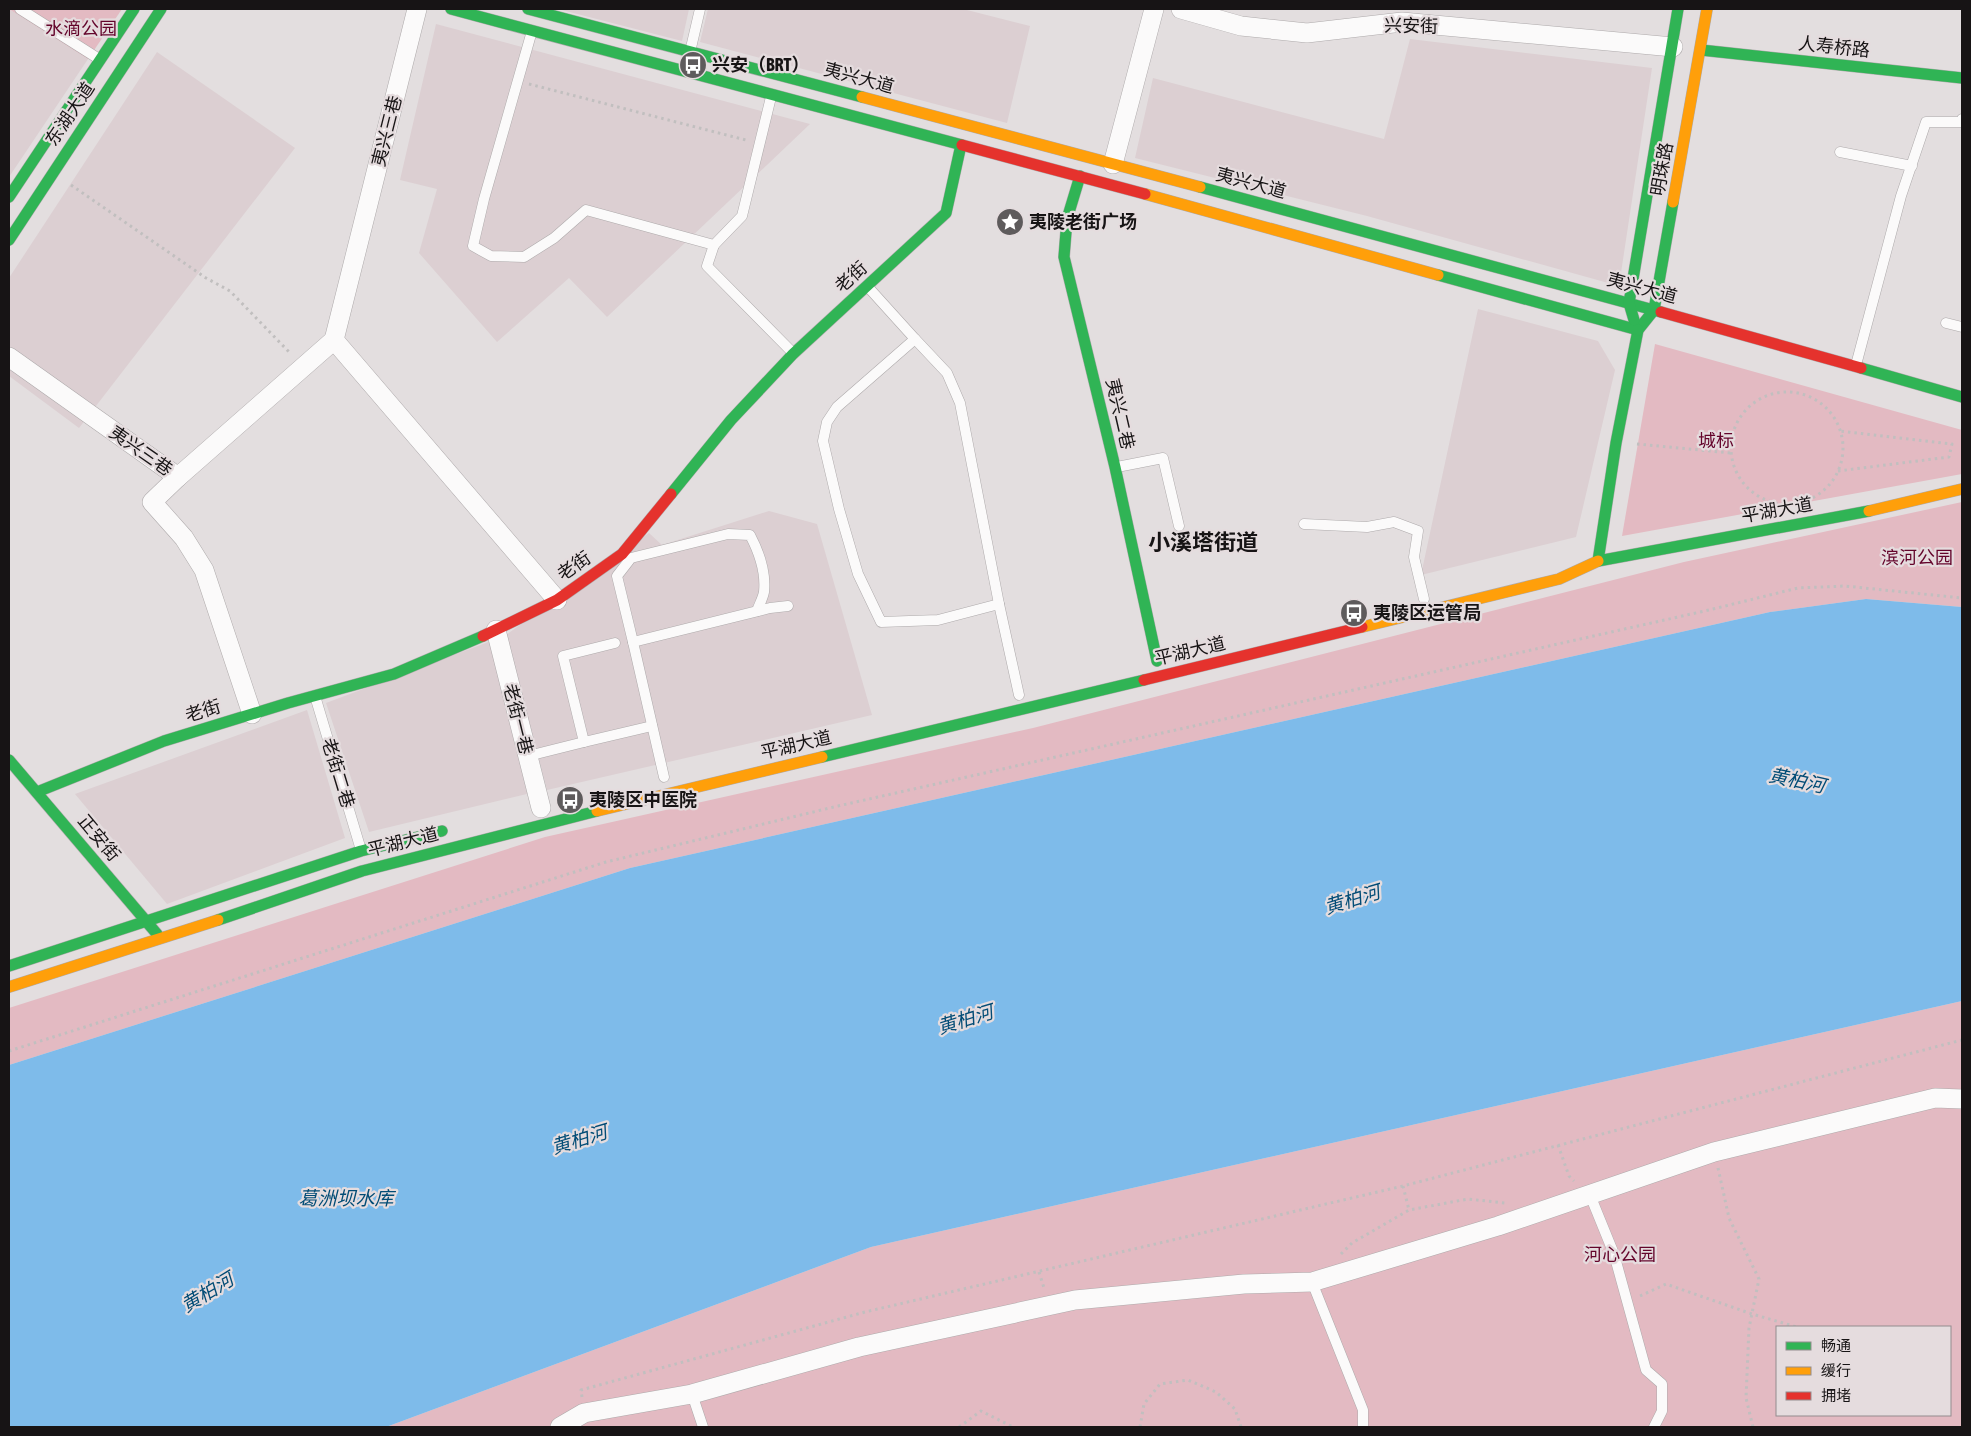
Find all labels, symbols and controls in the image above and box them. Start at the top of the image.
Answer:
street label: 兴安街 [1384,15,1438,36]
park label: 水滴公园 [45,18,117,39]
street label: 人寿桥路 [1797,32,1871,61]
bus stop icon: 兴安（BRT） [678,50,708,80]
place label: 兴安（BRT） [712,54,809,75]
street label: 夷兴大道 [822,58,897,97]
street label: 东湖大道 [41,78,98,149]
street label: 夷兴三巷 [368,93,405,168]
street label: 明珠路 [1646,141,1677,197]
street label: 夷兴大道 [1214,163,1289,202]
place icon: 夷陵老街广场 [995,207,1025,237]
place label: 夷陵老街广场 [1029,211,1137,232]
street label: 老街 [830,257,871,296]
street label: 夷兴大道 [1605,268,1680,307]
street label: 夷兴二巷 [1102,376,1139,451]
street label: 夷兴三巷 [106,421,177,480]
park label: 城标 [1698,430,1734,451]
street label: 平湖大道 [1740,493,1814,526]
district label: 小溪塔街道 [1148,529,1258,555]
street label: 老街 [553,547,594,585]
park label: 滨河公园 [1881,547,1953,568]
bus stop icon: 夷陵区运管局 [1339,598,1369,628]
place label: 夷陵区运管局 [1373,602,1481,623]
street label: 平湖大道 [1152,632,1227,669]
street label: 老街一巷 [500,681,537,756]
street label: 老街 [183,695,223,726]
street label: 平湖大道 [758,726,833,763]
street label: 老街二巷 [318,735,359,810]
water label: 黄柏河 [1767,763,1831,798]
bus stop icon: 夷陵区中医院 [555,785,585,815]
place label: 夷陵区中医院 [589,789,697,810]
street label: 正安街 [74,810,125,865]
street label: 平湖大道 [365,823,440,860]
water label: 黄柏河 [1322,879,1386,918]
water label: 黄柏河 [935,999,999,1038]
water label: 黄柏河 [549,1119,613,1158]
water label: 葛洲坝水库 [298,1187,396,1209]
park label: 河心公园 [1584,1244,1656,1265]
water label: 黄柏河 [177,1266,241,1316]
legend [1776,1326,1951,1416]
text: 畅通 [1821,1337,1851,1354]
text: 缓行 [1821,1362,1851,1379]
text: 拥堵 [1821,1387,1851,1404]

